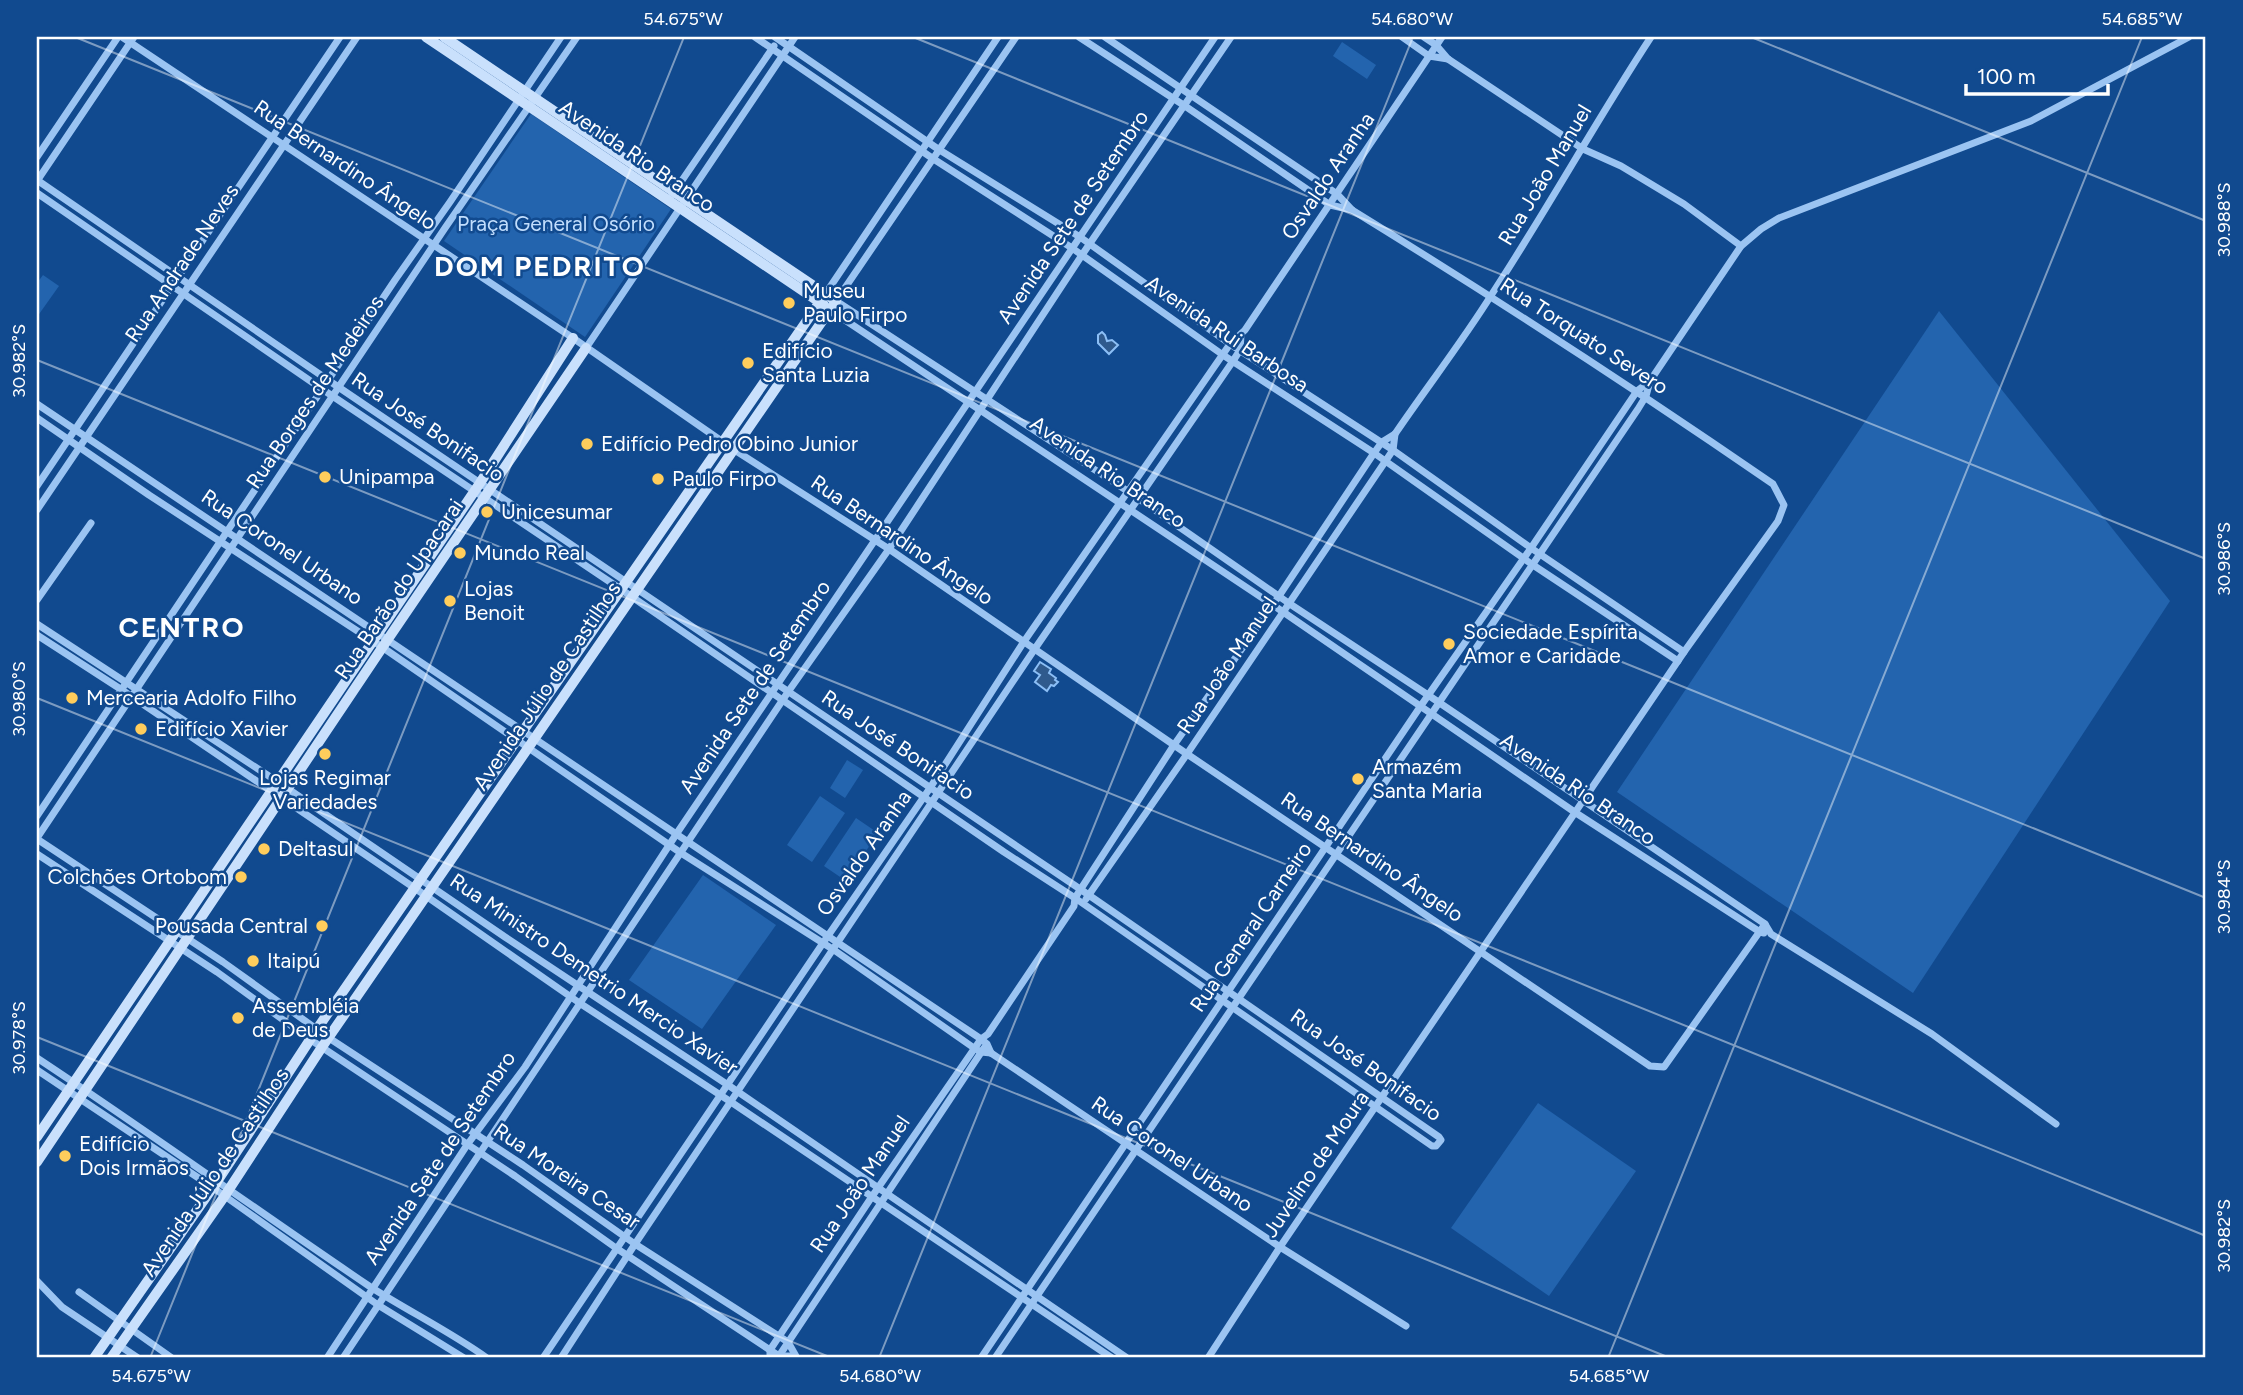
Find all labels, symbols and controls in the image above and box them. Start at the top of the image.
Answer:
text: 54.675°W [643,8,723,30]
text: 54.680°W [1371,8,1454,30]
text: 54.685°W [2102,8,2183,30]
scale bar [1966,52,2108,96]
text: 100 m [1977,64,2036,89]
street label: Rua Bernardino Ângelo [249,94,441,235]
street label: Avenida Rio Branco [555,94,720,217]
street label: Rua João Manuel [1493,100,1596,250]
street label: Avenida Sete de Setembro [992,105,1153,328]
street label: Osvaldo Aranha [1276,107,1379,244]
street label: Rua Andrade Neves [119,179,244,346]
text: 30.988°S [2213,182,2235,258]
park label: Praça General Osório [457,211,655,236]
district label: DOM PEDRITO [434,249,646,283]
street label: Avenida Rui Barbosa [1141,270,1314,397]
street label: Rua Torquato Severo [1495,272,1673,399]
place label: Museu Paulo Firpo [803,278,907,327]
street label: Rua Borges de Medeiros [241,290,389,493]
marker: Museu Paulo Firpo [781,295,797,311]
text: 30.982°S [8,324,30,398]
place label: Edifício Santa Luzia [762,338,870,387]
marker: Edifício Santa Luzia [740,355,756,371]
street label: Rua José Bonifacio [347,366,509,487]
street label: Avenida Rio Branco [1026,410,1191,533]
place label: Edifício Pedro Obino Junior [601,431,858,456]
marker: Edifício Pedro Obino Junior [579,436,595,452]
place label: Unipampa [339,464,435,489]
place label: Paulo Firpo [672,466,776,491]
marker: Unipampa [317,469,333,485]
street label: Rua Bernardino Ângelo [806,469,998,610]
marker: Paulo Firpo [650,471,666,487]
street label: Rua Coronel Urbano [197,483,368,610]
street label: Rua Barão do Upacarai [329,494,468,684]
place label: Unicesumar [501,499,612,524]
marker: Unicesumar [479,504,495,520]
text: 30.986°S [2213,522,2235,596]
place label: Mundo Real [474,540,585,565]
marker: Mundo Real [452,545,468,561]
street label: Avenida Sete de Setembro [674,575,835,798]
place label: Lojas Benoit [464,576,525,625]
street label: Avenida Júlio de Castilhos [467,577,626,795]
street label: Rua João Manuel [1172,591,1282,738]
marker: Lojas Benoit [442,593,458,609]
district label: CENTRO [119,610,245,644]
place label: Sociedade Espírita Amor e Caridade [1463,619,1638,668]
marker: Sociedade Espírita Amor e Caridade [1441,636,1457,652]
text: 30.980°S [8,661,30,737]
street label: Rua José Bonifacio [817,684,979,805]
place label: Mercearia Adolfo Filho [86,685,297,710]
marker: Mercearia Adolfo Filho [64,690,80,706]
place label: Edifício Xavier [155,716,288,741]
marker: Edifício Xavier [133,721,149,737]
street label: Avenida Rio Branco [1496,727,1661,850]
marker: Lojas Regimar Variedades [317,746,333,762]
place label: Armazém Santa Maria [1372,754,1482,803]
place label: Lojas Regimar Variedades [259,765,391,814]
marker: Armazém Santa Maria [1350,771,1366,787]
street label: Osvaldo Aranha [811,785,916,920]
street label: Rua Bernardino Ângelo [1276,786,1468,927]
place label: Deltasul [278,836,353,861]
street label: Rua General Carneiro [1185,837,1317,1016]
marker: Deltasul [256,841,272,857]
text: 30.984°S [2213,859,2235,935]
place label: Colchões Ortobom [48,864,227,889]
street label: Rua Ministro Demetrio Mercio Xavier [446,868,743,1080]
marker: Colchões Ortobom [233,869,249,885]
place label: Pousada Central [155,913,308,938]
marker: Pousada Central [314,918,330,934]
place label: Itaipú [267,948,320,973]
marker: Itaipú [245,953,261,969]
place label: Assembléia de Deus [252,993,359,1042]
text: 30.978°S [8,1001,30,1075]
street label: Rua José Bonifacio [1286,1003,1447,1126]
marker: Assembléia de Deus [230,1010,246,1026]
street label: Avenida Sete de Setembro [359,1046,520,1269]
street label: Avenida Júlio de Castilhos [135,1063,294,1281]
street label: Juvelino de Moura [1257,1086,1374,1242]
street label: Rua Coronel Urbano [1087,1090,1258,1217]
street label: Rua João Manuel [805,1110,915,1257]
street label: Rua Moreira Cesar [489,1117,645,1234]
place label: Edifício Dois Irmãos [79,1131,189,1180]
marker: Edifício Dois Irmãos [57,1148,73,1164]
text: 30.982°S [2213,1199,2235,1273]
text: 54.675°W [111,1365,191,1387]
text: 54.680°W [839,1365,922,1387]
text: 54.685°W [1569,1365,1650,1387]

